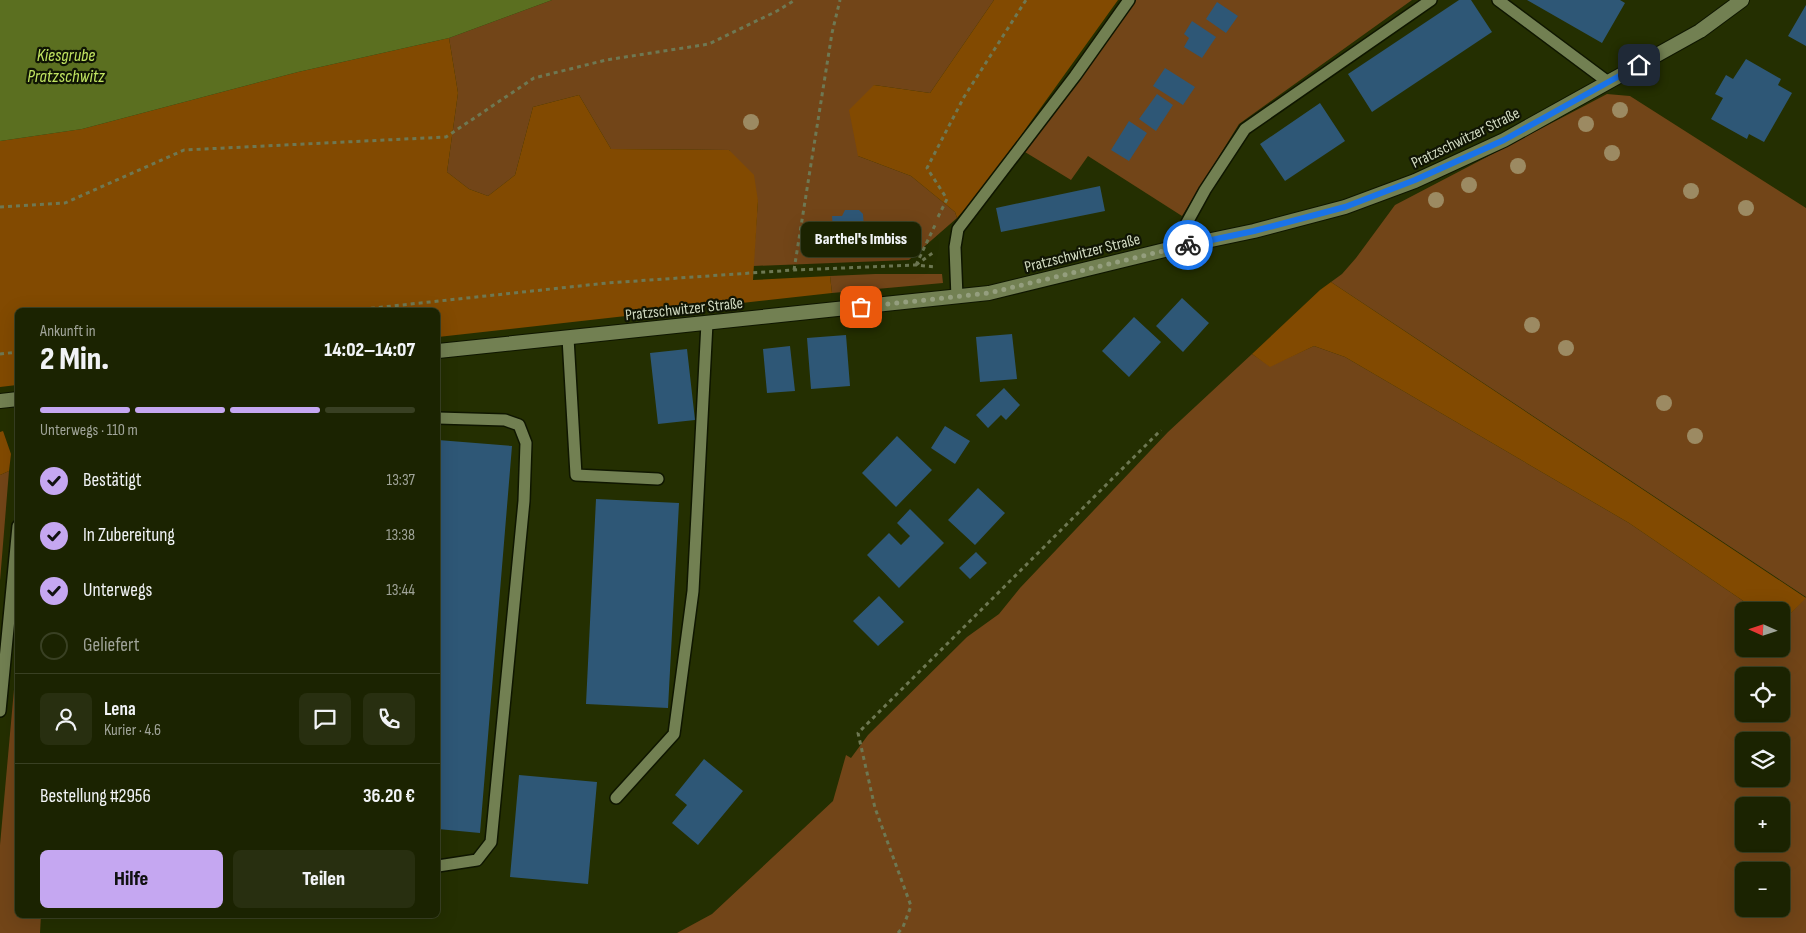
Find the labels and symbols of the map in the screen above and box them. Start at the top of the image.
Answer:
pin [1618,44,1660,86]
water label: Kiesgrube Pratzschwitz [27,45,105,87]
street label: Pratzschwitzer Straße [1408,104,1523,173]
courier [1163,220,1213,270]
callout: Barthel's Imbiss [801,222,921,257]
street label: Pratzschwitzer Straße [1023,230,1142,277]
pin [840,286,882,328]
street label: Pratzschwitzer Straße [624,294,744,325]
north arrow [1735,602,1790,658]

